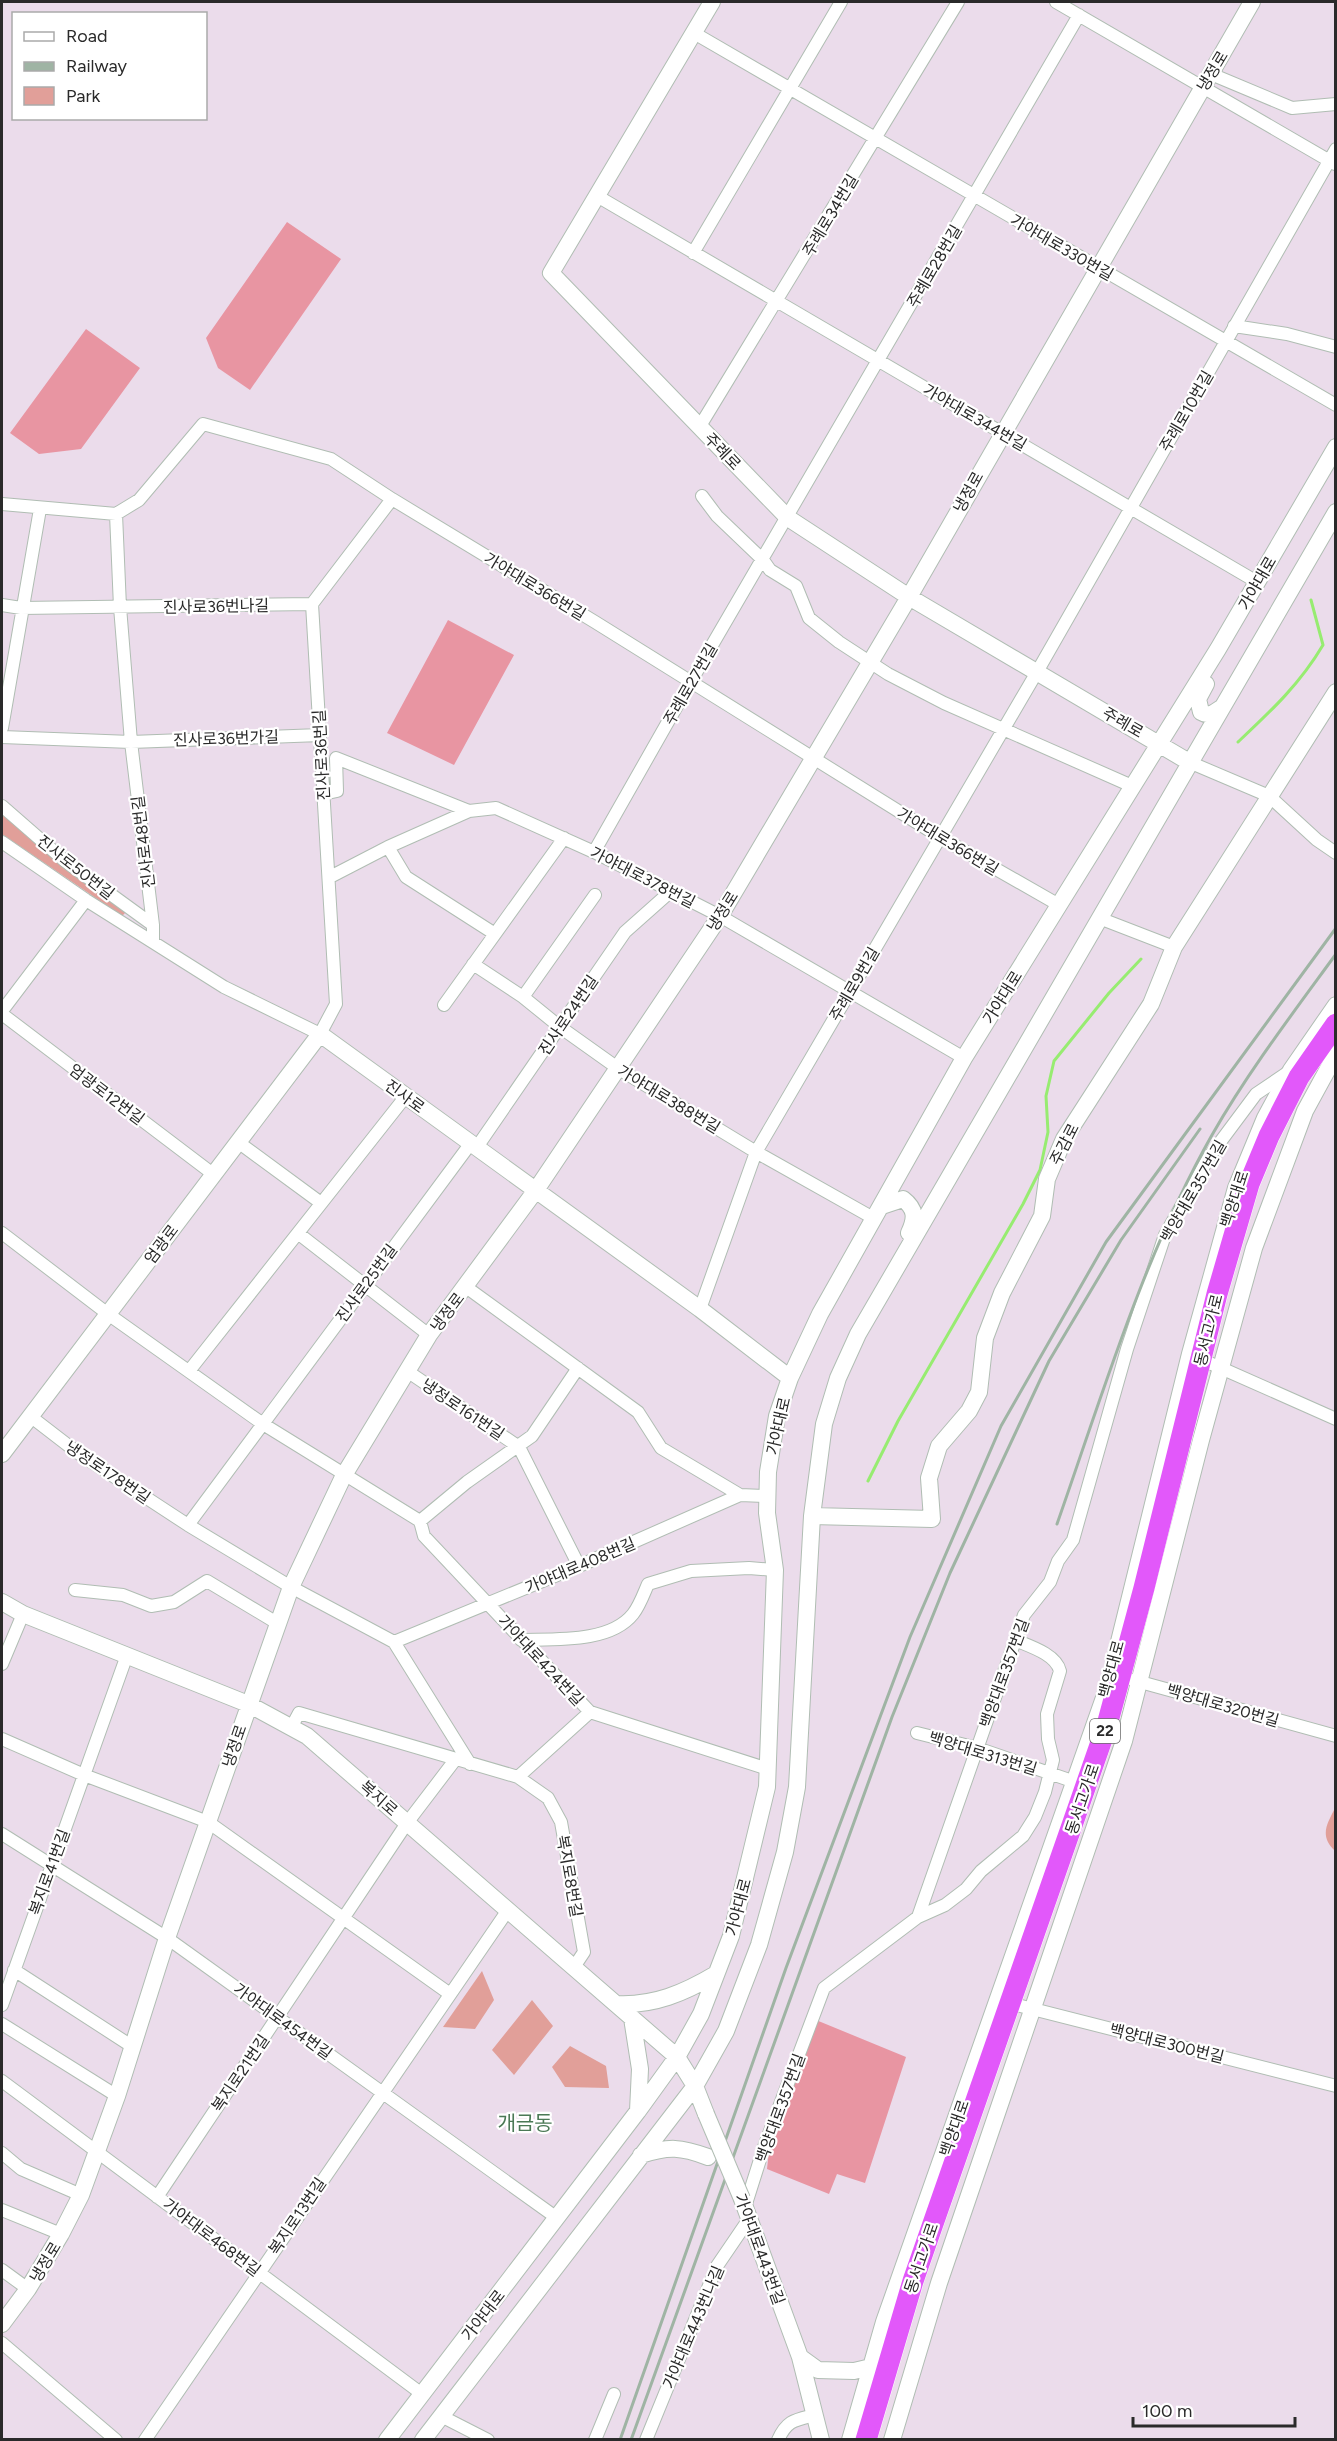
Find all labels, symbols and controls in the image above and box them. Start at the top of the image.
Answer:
legend [12,12,207,120]
text: Road [66,25,107,47]
street label: 냉정로 [1193,47,1232,95]
text: Railway [66,55,128,77]
text: Park [66,85,101,107]
street label: 주례로34번길 [799,171,862,260]
street label: 가야대로330번길 [1007,210,1117,285]
street label: 주례로28번길 [903,222,966,311]
street label: 주례로10번길 [1156,367,1217,455]
street label: 가야대로344번길 [919,380,1030,455]
street label: 주례로 [700,429,745,474]
street label: 냉정로 [949,468,988,516]
street label: 가야대로366번길 [481,549,589,624]
street label: 가야대로 [1234,553,1281,614]
street label: 진사로36번나길 [163,596,269,617]
street label: 주례로27번길 [659,640,721,728]
street label: 주례로 [1099,703,1147,742]
street label: 진사로36번길 [310,709,333,801]
street label: 진사로36번가길 [173,727,279,750]
street label: 진사로48번길 [128,794,159,889]
street label: 가야대로366번길 [894,804,1002,879]
street label: 진사로50번길 [33,831,118,904]
street label: 가야대로378번길 [587,843,699,912]
street label: 냉정로 [703,887,742,935]
street label: 주례로9번길 [826,944,883,1025]
street label: 가야대로 [979,967,1026,1027]
street label: 진사로24번길 [535,972,602,1059]
street label: 엄광로12번길 [65,1060,148,1129]
street label: 가야대로388번길 [614,1061,724,1138]
street label: 진사로 [381,1076,428,1117]
street label: 주감로 [1046,1120,1083,1168]
street label: 백양대로357번길 [1156,1137,1230,1246]
street label: 백양대로 [1216,1168,1253,1230]
street label: 엄광로 [141,1221,182,1268]
street label: 진사로25번길 [332,1241,401,1326]
street label: 냉정로 [427,1289,468,1336]
street label: 동서고가로 [1190,1292,1227,1368]
street label: 냉정로161번길 [418,1375,508,1444]
street label: 가야대로 [763,1395,794,1457]
street label: 냉정로178번길 [62,1437,154,1508]
street label: 가야대로408번길 [522,1534,638,1597]
street label: 가야대로424번길 [494,1611,588,1710]
street label: 백양대로357번길 [976,1616,1033,1730]
street label: 백양대로 [1095,1638,1128,1700]
street label: 백양대로320번길 [1164,1680,1281,1731]
road number: 22 [1090,1719,1120,1743]
street label: 냉정로 [218,1722,251,1770]
street label: 백양대로313번길 [926,1728,1039,1779]
street label: 동서고가로 [1062,1761,1104,1837]
street label: 복지로 [356,1777,402,1820]
street label: 복지로41번길 [25,1827,74,1918]
street label: 복지로8번길 [553,1833,586,1919]
street label: 가야대로 [722,1876,755,1938]
street label: 가야대로454번길 [230,1979,336,2064]
street label: 백양대로300번길 [1108,2020,1226,2067]
street label: 복지로21번길 [208,2031,273,2116]
street label: 백양대로357번길 [752,2051,809,2165]
street label: 백양대로 [936,2097,973,2159]
district label: 개금동 [497,2111,553,2135]
street label: 복지로13번길 [265,2174,330,2258]
street label: 가야대로443번길 [731,2191,788,2307]
street label: 가야대로468번길 [159,2195,264,2280]
street label: 동서고가로 [901,2220,943,2296]
street label: 냉정로 [26,2238,65,2286]
street label: 가야대로443번나길 [659,2263,728,2391]
street label: 가야대로 [458,2286,509,2344]
scale bar [1133,2390,1295,2428]
text: 100 m [1142,2400,1192,2422]

